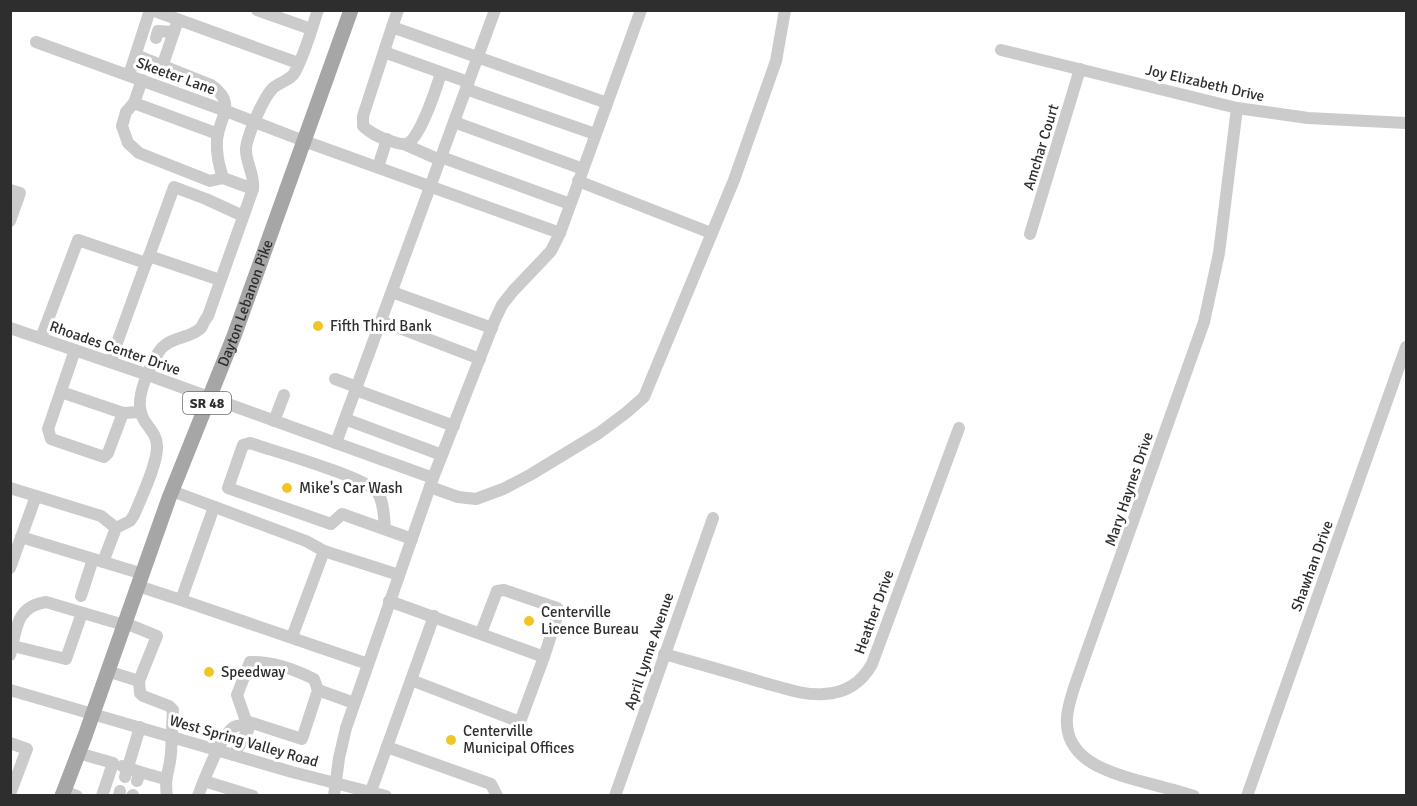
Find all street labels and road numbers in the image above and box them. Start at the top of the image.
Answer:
street label: Skeeter Lane [134,53,218,99]
street label: Joy Elizabeth Drive [1144,61,1266,105]
street label: Amchar Court [1019,102,1063,192]
street label: Dayton Lebanon Pike [214,237,277,369]
street label: Rhoades Center Drive [47,317,183,379]
road number: SR 48 [183,392,231,414]
street label: Mary Haynes Drive [1101,430,1157,548]
street label: Shawhan Drive [1287,518,1337,614]
street label: Heather Drive [850,567,898,657]
street label: April Lynne Avenue [620,590,678,712]
street label: West Spring Valley Road [167,711,321,771]

